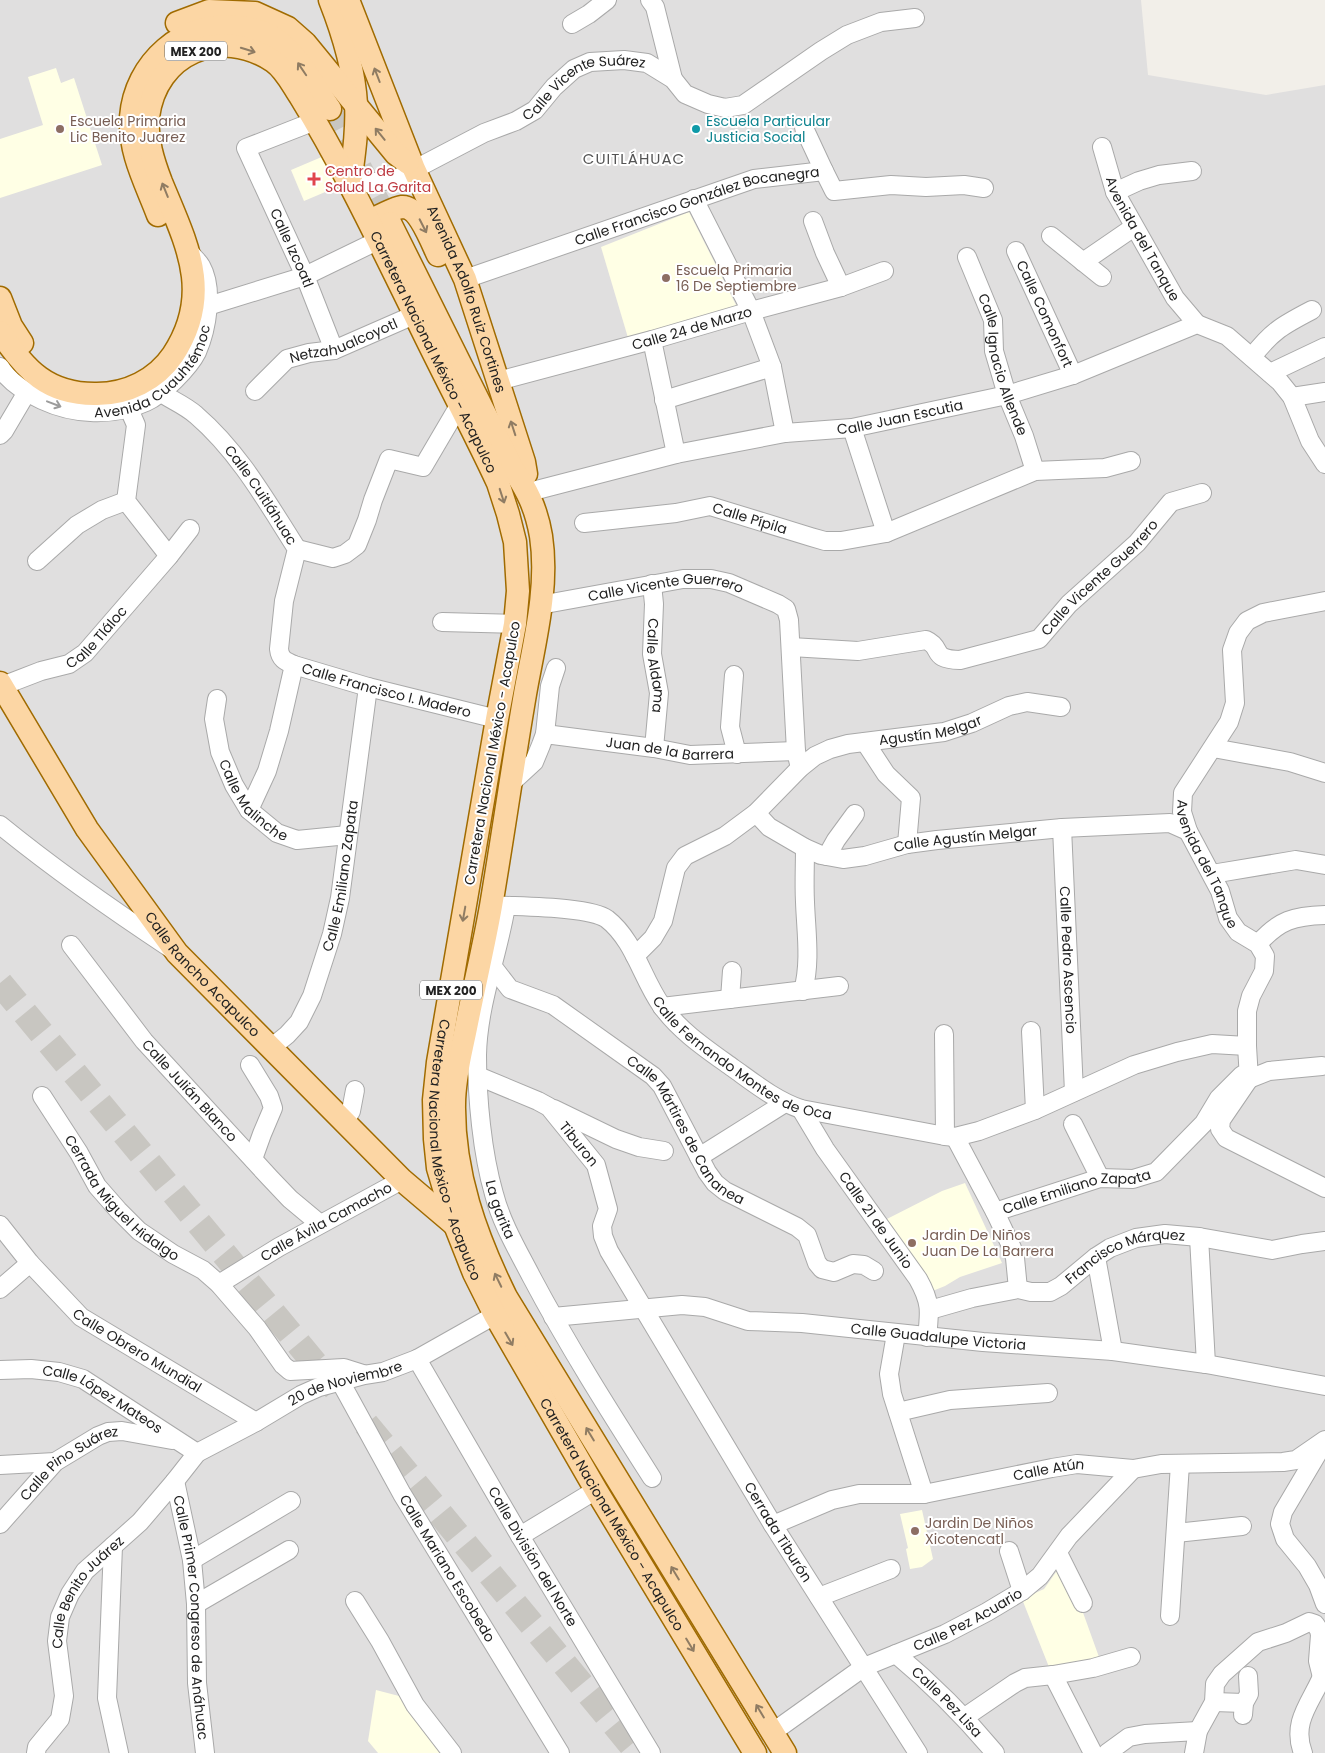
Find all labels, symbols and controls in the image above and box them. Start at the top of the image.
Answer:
road number: MEX 200 [165,41,227,60]
one-way arrow [239,45,255,55]
street label: Calle Vicente Suárez [518,50,647,125]
one-way arrow [297,62,307,76]
one-way arrow [372,67,381,83]
place label: Escuela Primaria Lic Benito Juarez [70,111,186,147]
place label: Escuela Particular Justicia Social [706,111,830,147]
marker: Escuela Primaria Lic Benito Juarez [54,123,66,135]
marker: Escuela Particular Justicia Social [690,123,702,135]
one-way arrow [375,128,386,141]
district label: CUITLÁHUAC [583,148,685,169]
place label: Centro de Salud La Garita [325,161,431,197]
street label: Calle Francisco González Bocanegra [572,162,820,250]
marker: Centro de Salud La Garita [307,172,321,186]
street label: Avenida del Tanque [1101,174,1185,305]
one-way arrow [159,183,169,198]
street label: Avenida Adolfo Ruiz Cortines [422,202,511,395]
street label: Calle Izcoatl [265,205,318,290]
one-way arrow [419,218,428,233]
street label: Carretera Nacional México - Acapulco [365,228,502,476]
street label: Calle Comonfort [1012,257,1078,370]
place label: Escuela Primaria 16 De Septiembre [676,260,797,296]
marker: Escuela Primaria 16 De Septiembre [660,272,672,284]
street label: Calle Ignacio Allende [973,290,1033,439]
street label: Calle 24 de Marzo [630,301,754,355]
street label: Netzahualcoyotl [287,313,401,368]
street label: Avenida Cuauhtémoc [94,323,215,422]
street label: Calle Juan Escutia [836,395,965,439]
one-way arrow [45,400,61,409]
one-way arrow [508,420,518,436]
street label: Calle Cuitláhuac [220,441,302,549]
one-way arrow [498,487,508,503]
street label: Calle Pípila [710,497,790,539]
street label: Calle Vicente Guerrero [1036,515,1163,640]
street label: Calle Vicente Guerrero [586,569,747,606]
street label: Calle Tláloc [62,602,131,673]
street label: Calle Aldama [642,618,669,714]
street label: Carretera Nacional México - Acapulco [459,619,525,887]
street label: Calle Francisco I. Madero [299,658,473,722]
street label: Agustín Melgar [878,710,985,750]
street label: Juan de la Barrera [605,732,734,765]
street label: Calle Malinche [214,756,291,846]
street label: Calle Emiliano Zapata [317,799,363,954]
street label: Avenida del Tanque [1172,799,1243,933]
street label: Calle Agustín Melgar [891,820,1038,857]
street label: Calle Pedro Ascencio [1055,886,1081,1034]
one-way arrow [458,906,468,922]
street label: Calle Rancho Acapulco [140,908,265,1041]
road number: MEX 200 [420,980,482,1000]
street label: Calle Fernando Montes de Oca [648,992,834,1125]
street label: Carretera Nacional México - Acapulco [424,1018,486,1284]
street label: Calle Julián Blanco [137,1035,242,1146]
street label: Calle Mártires de Cananea [623,1050,748,1209]
street label: Tiburon [555,1117,603,1171]
street label: Cerrada Miguel Hidalgo [60,1131,183,1266]
street label: Calle Emiliano Zapata [1000,1164,1153,1219]
street label: Calle 21 de Junio [834,1167,918,1273]
street label: Calle Ávila Camacho [256,1177,396,1266]
street label: La garita [481,1178,520,1242]
street label: Francisco Márquez [1061,1224,1186,1289]
place label: Jardin De Niños Juan De La Barrera [922,1225,1054,1261]
marker: Jardin De Niños Juan De La Barrera [906,1237,918,1249]
one-way arrow [493,1273,502,1288]
street label: Calle Obrero Mundial [68,1304,206,1397]
street label: Calle Guadalupe Victoria [850,1318,1027,1355]
one-way arrow [504,1332,514,1347]
street label: 20 de Noviembre [284,1355,405,1411]
street label: Calle López Mateos [42,1360,167,1438]
street label: Carretera Nacional México - Acapulco [535,1394,689,1635]
street label: Calle Pino Suárez [15,1421,119,1505]
one-way arrow [585,1428,595,1442]
street label: Calle Atún [1011,1454,1085,1486]
street label: Cerrada Tiburón [739,1478,817,1586]
street label: Calle División del Norte [483,1483,583,1631]
street label: Calle Mariano Escobedo [395,1491,500,1646]
street label: Calle Primer Congreso de Anáhuac [168,1493,213,1741]
place label: Jardin De Niños Xicotencatl [925,1513,1034,1549]
marker: Jardin De Niños Xicotencatl [909,1525,921,1537]
street label: Calle Benito Juárez [47,1531,128,1650]
one-way arrow [670,1566,680,1580]
street label: Calle Pez Acuario [910,1583,1026,1656]
one-way arrow [685,1637,695,1651]
street label: Calle Pez Lisa [907,1662,987,1742]
one-way arrow [754,1705,764,1719]

